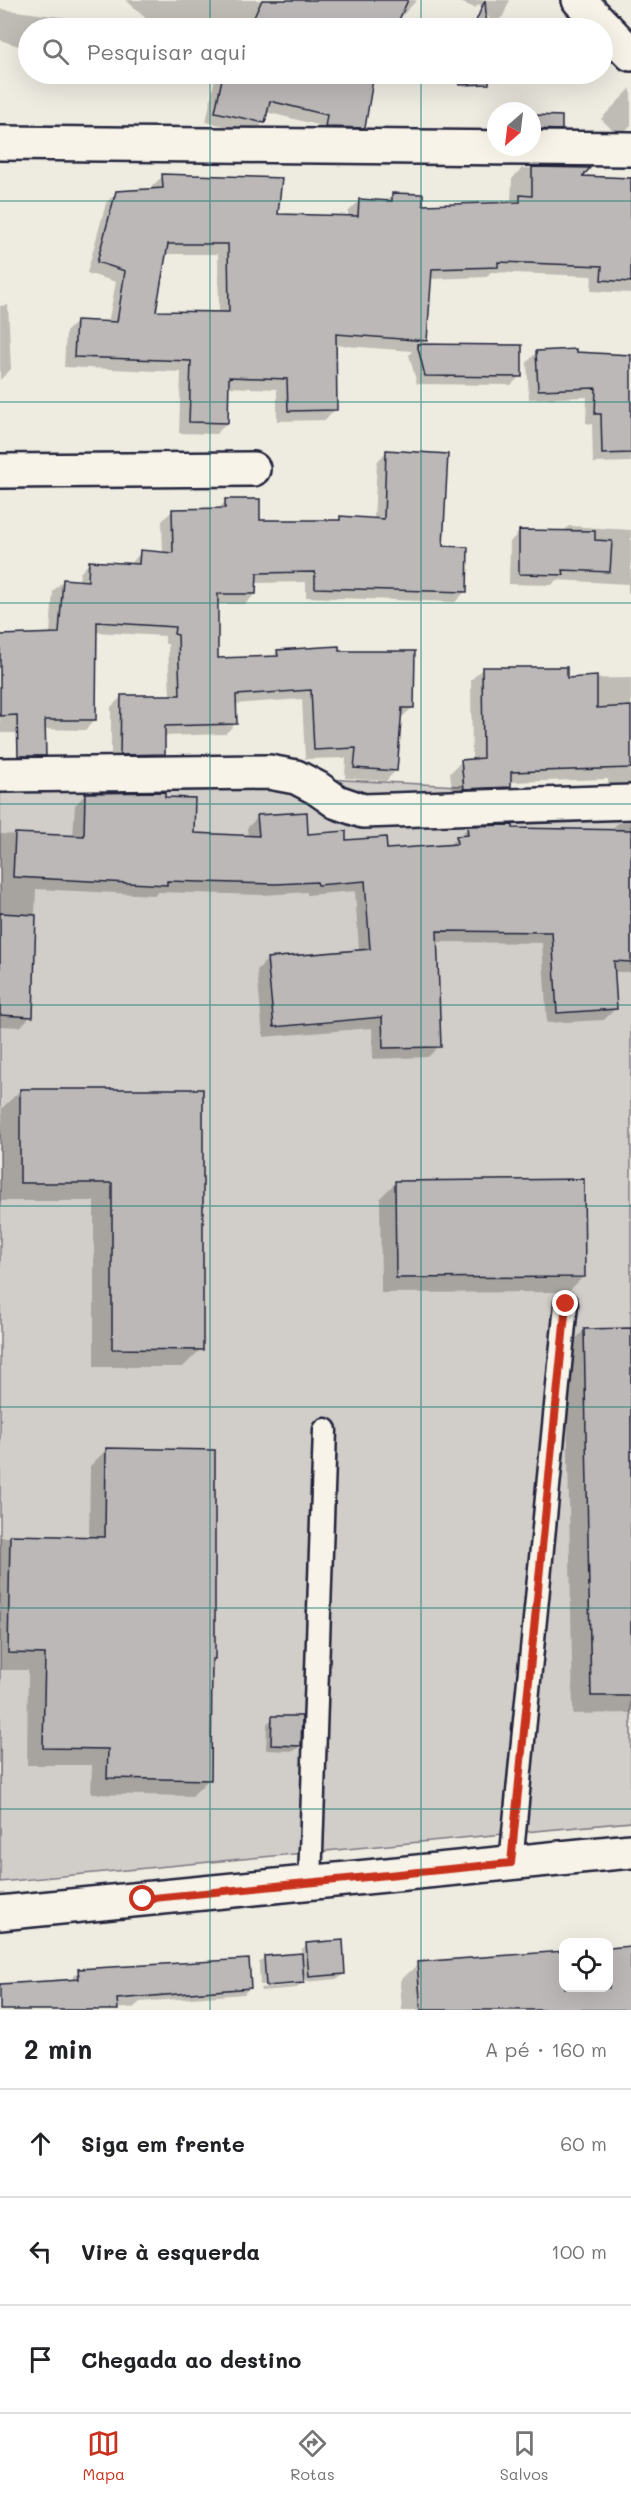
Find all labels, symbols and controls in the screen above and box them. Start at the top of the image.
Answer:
search box [18,18,613,84]
icon: search [39,35,72,68]
text: Pesquisar aqui [87,37,247,66]
north arrow [487,102,541,156]
route end [552,1290,578,1316]
route start [129,1885,155,1911]
map controls [559,1938,613,1992]
button: locate [559,1938,613,1992]
text: 2 min [24,2032,92,2066]
text: A pé · 160 m [485,2036,607,2062]
icon: ahead [24,2127,57,2160]
text: Siga em frente [81,2129,245,2158]
text: 60 m [560,2130,607,2156]
icon: left [24,2235,57,2268]
text: Vire à esquerda [81,2237,260,2266]
text: 100 m [551,2238,607,2264]
icon: arrive [24,2343,57,2376]
text: Chegada ao destino [81,2345,301,2374]
tab: Mapa [83,2427,125,2484]
tab: Rotas [290,2427,335,2484]
tab: Salvos [500,2427,548,2484]

